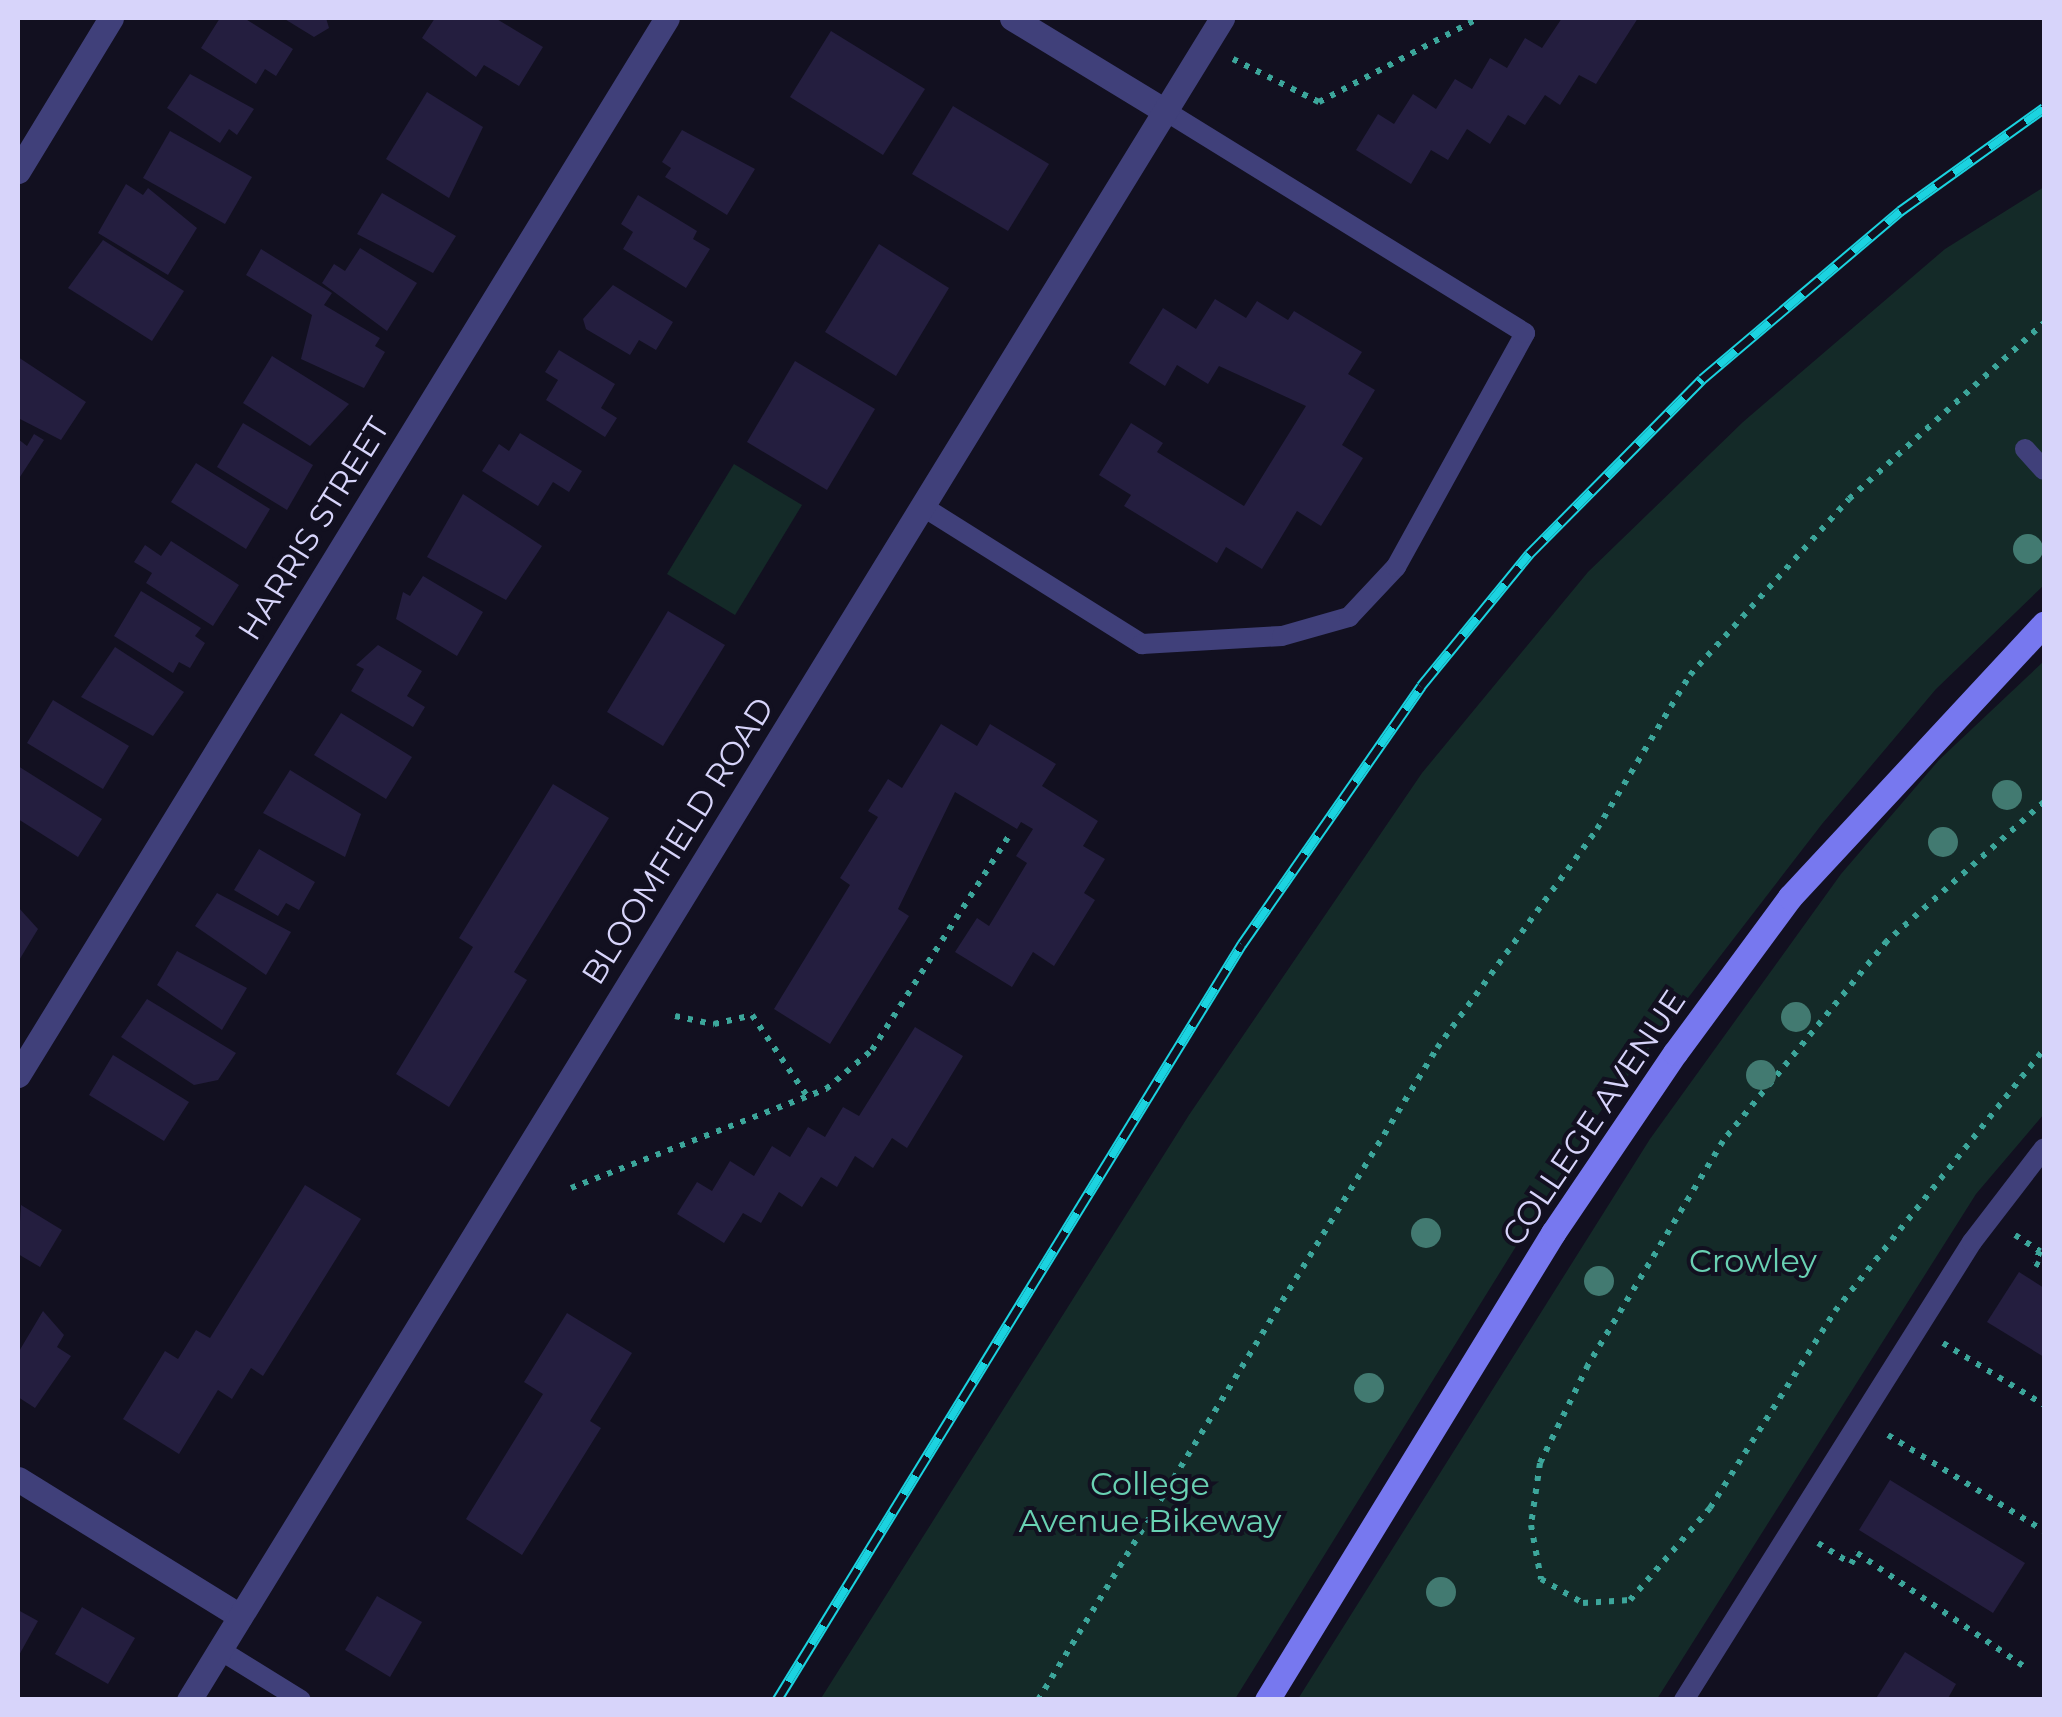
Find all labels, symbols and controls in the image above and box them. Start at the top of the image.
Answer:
street label: HARRIS STREET [230,411,398,647]
street label: BLOOMFIELD ROAD [574,691,782,991]
street label: COLLEGE AVENUE [1494,983,1694,1253]
park label: Crowley [1689,1242,1817,1280]
park label: College Avenue Bikeway [1019,1466,1281,1541]

